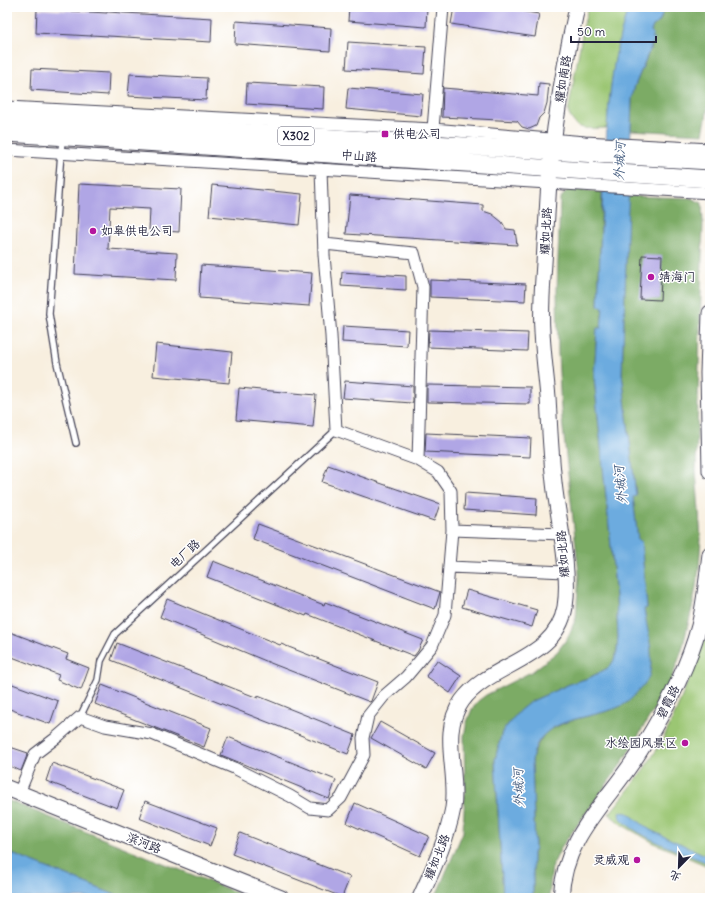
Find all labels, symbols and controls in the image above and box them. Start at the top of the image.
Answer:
scale bar [571,18,656,44]
text: 50 m [577,24,606,39]
street label: 耀如南路 [551,54,574,104]
place label: 供电公司 [393,126,441,141]
road number: X302 [278,127,314,145]
marker: 供电公司 [380,129,390,139]
water label: 外城河 [610,139,629,181]
street label: 中山路 [341,147,378,164]
street label: 耀如北路 [537,207,554,255]
place label: 如皋供电公司 [101,223,173,238]
marker: 如皋供电公司 [88,226,98,236]
place label: 靖海门 [659,269,695,284]
marker: 靖海门 [646,272,656,282]
water label: 外城河 [610,463,631,505]
street label: 耀如北路 [553,529,572,579]
street label: 电厂路 [166,536,203,571]
street label: 碧霞路 [653,682,682,721]
place label: 水绘园风景区 [605,735,677,750]
marker: 水绘园风景区 [680,738,690,748]
water label: 外城河 [509,766,528,808]
street label: 滨河路 [125,829,164,856]
street label: 耀如北路 [421,832,452,882]
north arrow [659,847,699,887]
place label: 灵威观 [593,852,629,867]
marker: 灵威观 [632,855,642,865]
text: 北 [667,868,683,885]

